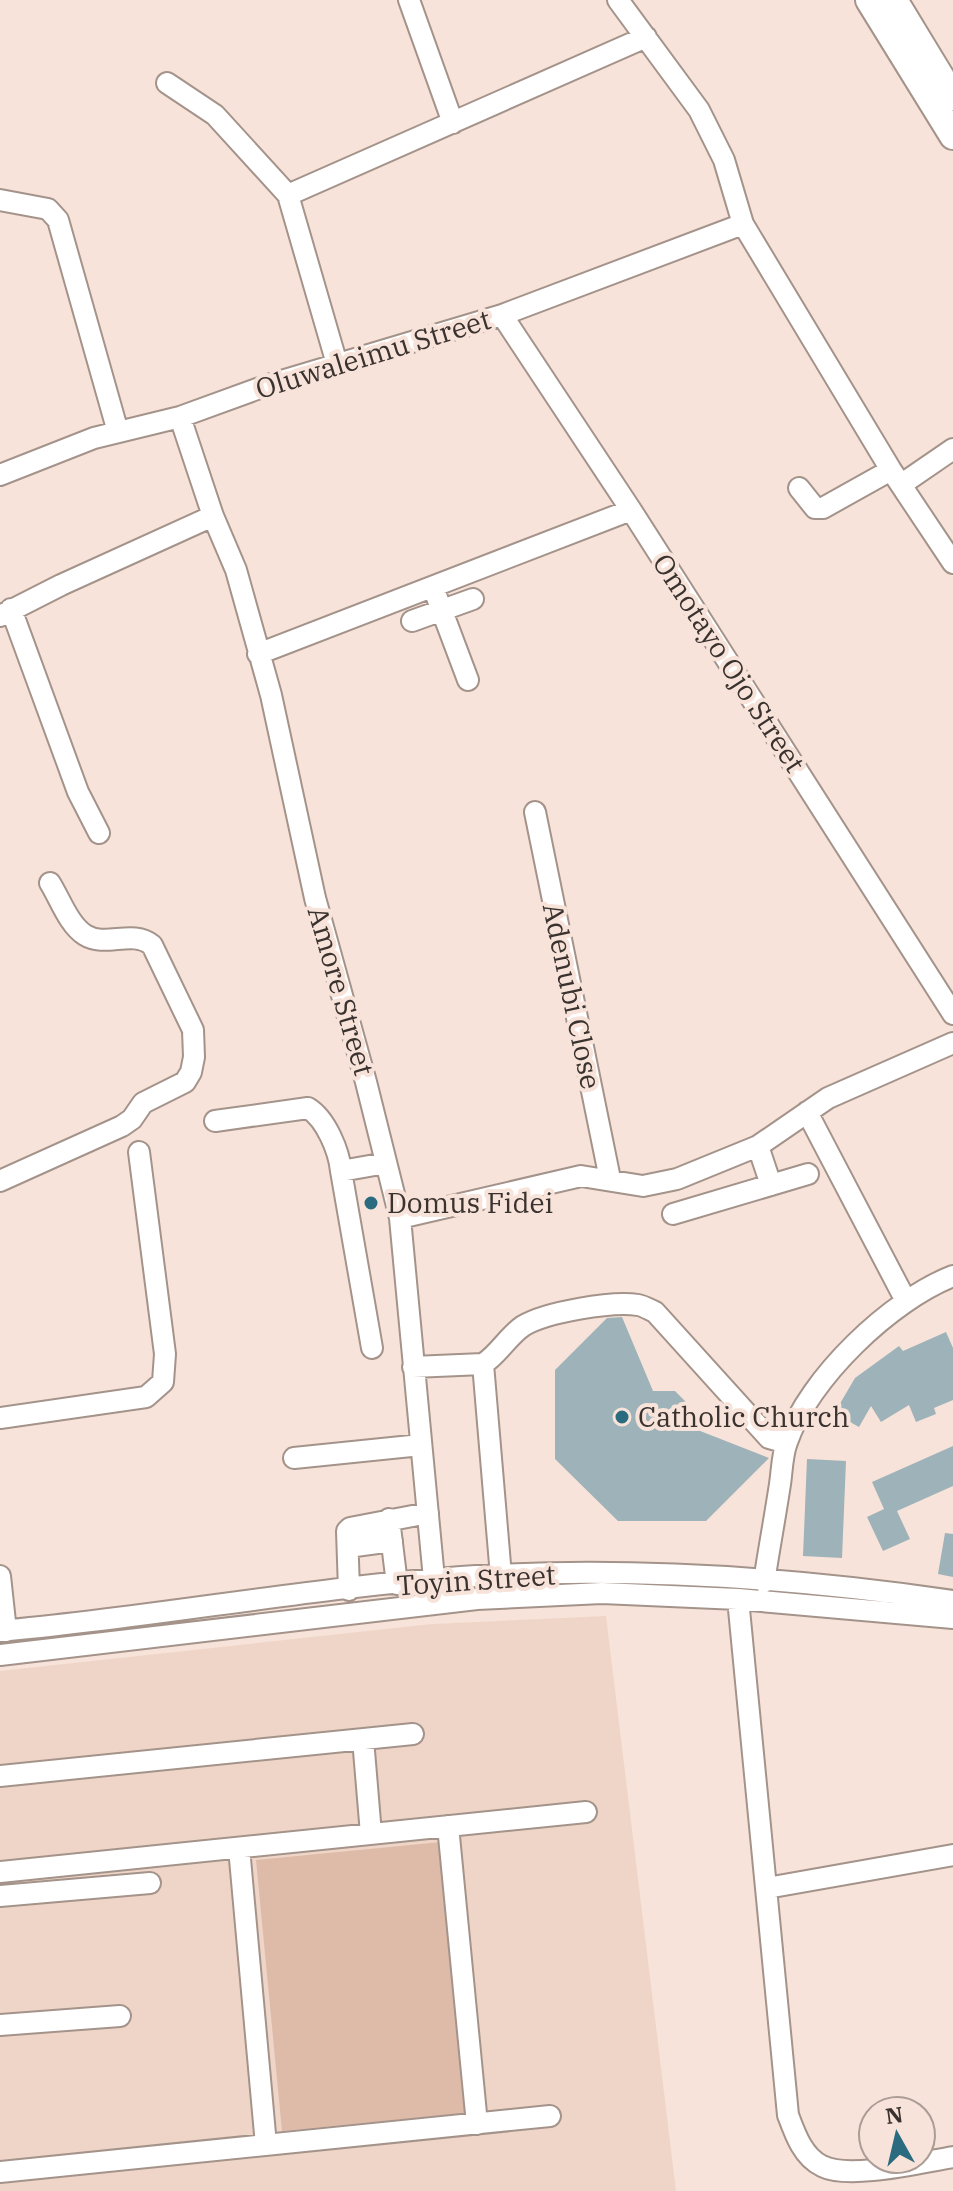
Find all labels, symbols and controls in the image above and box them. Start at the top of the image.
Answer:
street label: Oluwaleimu Street [251,300,495,407]
street label: Omotayo Ojo Street [645,546,814,779]
street label: Adenubi Close [535,899,610,1092]
street label: Amore Street [300,902,383,1080]
place label: Domus Fidei [387,1184,553,1221]
marker: Domus Fidei [362,1194,380,1212]
place label: Catholic Church [638,1398,850,1435]
marker: Catholic Church [613,1408,631,1426]
street label: Toyin Street [395,1555,557,1604]
north arrow [857,2095,937,2175]
text: N [884,2099,905,2130]

